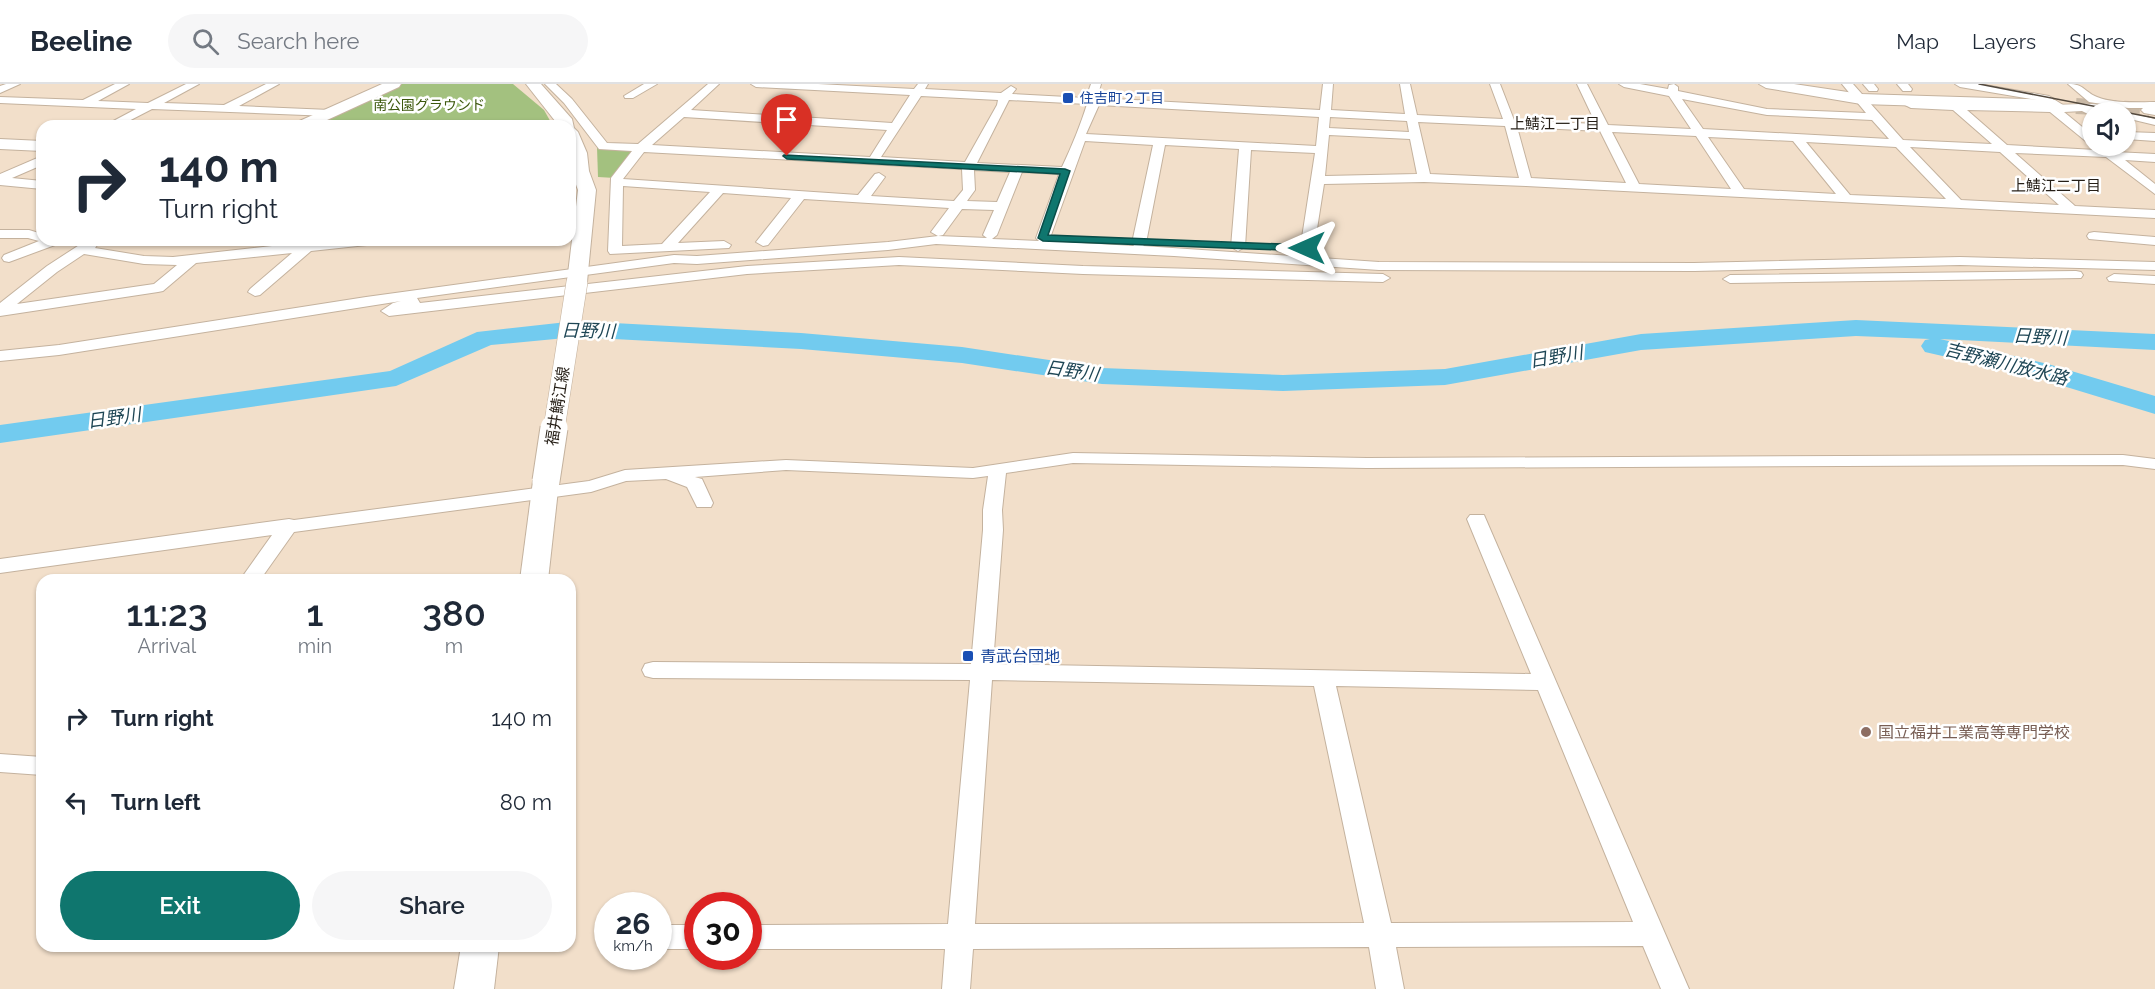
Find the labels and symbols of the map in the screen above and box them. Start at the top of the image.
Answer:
place label: 住吉町２丁目 [1080,90,1164,106]
marker: 住吉町２丁目 [1061,91,1075,105]
pin [761,94,812,156]
park label: 南公園グラウンド [373,97,485,113]
district label: 上鯖江一丁目 [1510,115,1600,133]
district label: 上鯖江二丁目 [2011,177,2101,195]
position arrow [1275,216,1339,280]
water label: 日野川 [561,320,617,342]
water label: 日野川 [2013,325,2070,349]
water label: 吉野瀬川放水路 [1942,338,2072,389]
water label: 日野川 [1528,341,1586,372]
water label: 日野川 [1044,356,1102,385]
street label: 福井鯖江線 [542,365,573,447]
water label: 日野川 [86,403,144,432]
place label: 青武台団地 [980,647,1060,666]
marker: 青武台団地 [961,649,975,663]
place label: 国立福井工業高等専門学校 [1878,723,2070,742]
marker: 国立福井工業高等専門学校 [1859,725,1873,739]
speed limit sign: 30 [684,892,762,970]

